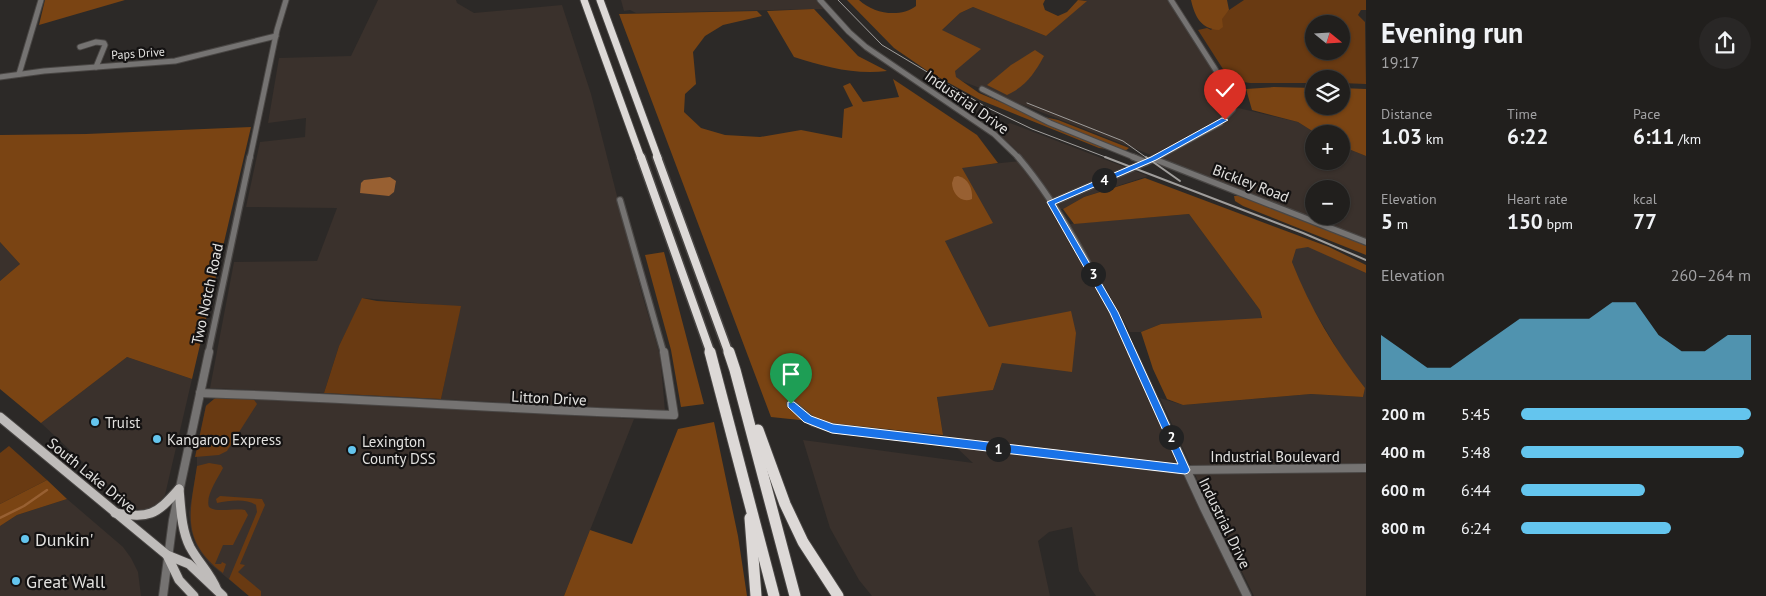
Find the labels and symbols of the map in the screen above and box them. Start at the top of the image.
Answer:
north arrow [1305,15,1350,60]
street label: Paps Drive [111,44,165,62]
street label: Industrial Drive [921,66,1013,138]
pin [1204,69,1246,120]
street label: Bickley Road [1210,160,1292,206]
pin: 4 [1092,168,1116,192]
street label: Two Notch Road [187,242,227,346]
pin: 3 [1080,262,1106,286]
pin [770,353,812,404]
street label: Litton Drive [511,387,587,409]
place label: Truist [105,413,140,432]
marker: Truist [89,416,101,428]
pin: 2 [1158,424,1184,450]
place label: Kangaroo Express [167,430,281,449]
place label: Lexington County DSS [362,432,436,468]
street label: South Lake Drive [44,433,140,517]
marker: Kangaroo Express [151,433,163,445]
pin: 1 [986,436,1010,462]
marker: Lexington County DSS [346,444,358,456]
street label: Industrial Boulevard [1210,447,1340,466]
street label: Industrial Drive [1195,474,1255,572]
place label: Dunkin' [35,528,94,551]
marker: Dunkin' [19,533,31,545]
place label: Great Wall [26,570,106,593]
marker: Great Wall [10,575,22,587]

